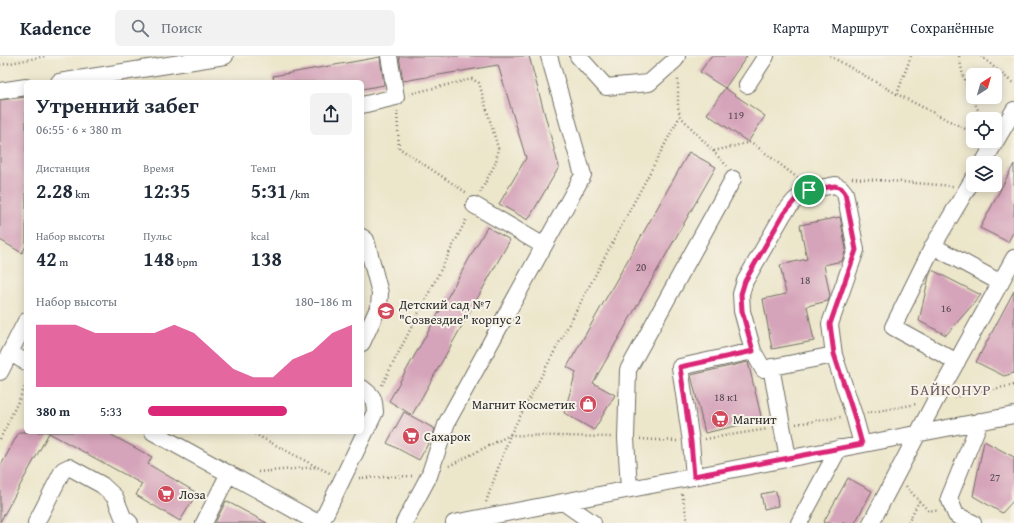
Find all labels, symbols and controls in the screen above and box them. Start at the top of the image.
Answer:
search box [115,10,395,46]
text: Kadence [20,14,91,42]
icon: search [129,17,151,39]
text: Поиск [161,17,202,38]
text: Карта [773,18,809,38]
text: Маршрут [831,18,889,38]
text: Сохранённые [911,18,994,38]
north arrow [966,68,1002,104]
map controls [966,68,1002,192]
text: Утренний забег [36,89,199,121]
button: share [310,93,352,135]
house number: 119 [728,107,744,123]
button: locate [966,112,1002,148]
text: 06:55 · 6 × 380 m [36,120,122,139]
button: layers [966,156,1002,192]
text: Дистанция [36,160,90,176]
text: Время [143,160,174,176]
text: Темп [251,160,276,176]
pin [792,173,826,207]
text: 2.28 [36,176,73,205]
text: 12:35 [143,176,190,205]
text: 5:31 [251,176,287,205]
icon: arrive [798,179,820,201]
text: km [73,186,90,202]
text: /km [287,186,310,202]
text: Набор высоты [36,228,105,244]
text: Пульс [143,228,172,244]
text: kcal [251,228,269,244]
text: 42 [36,244,57,273]
text: 148 [143,244,174,273]
text: 138 [251,244,282,273]
text: m [57,254,68,270]
text: bpm [174,254,197,270]
house number: 20 [636,259,646,275]
house number: 18 [800,272,810,288]
text: Набор высоты [36,292,117,311]
text: 180–186 m [295,292,352,311]
place label: Детский сад №7 "Созвездие" корпус 2 [398,295,521,329]
house number: 16 [941,300,951,316]
school or university icon: Детский сад №7 "Созвездие" корпус 2 [376,301,396,321]
district label: БАЙКОНУР [910,379,992,400]
house number: 18 к1 [714,389,738,405]
shop icon: Магнит Косметик [578,394,598,414]
place label: Магнит Косметик [472,395,575,414]
text: 380 m [36,402,70,421]
text: 5:33 [100,402,122,421]
supermarket icon: Магнит [710,409,730,429]
place label: Магнит [733,410,777,429]
supermarket icon: Сахарок [401,426,421,446]
place label: Сахарок [424,427,471,446]
house number: 27 [990,469,1000,485]
supermarket icon: Лоза [156,484,176,504]
place label: Лоза [179,485,207,504]

